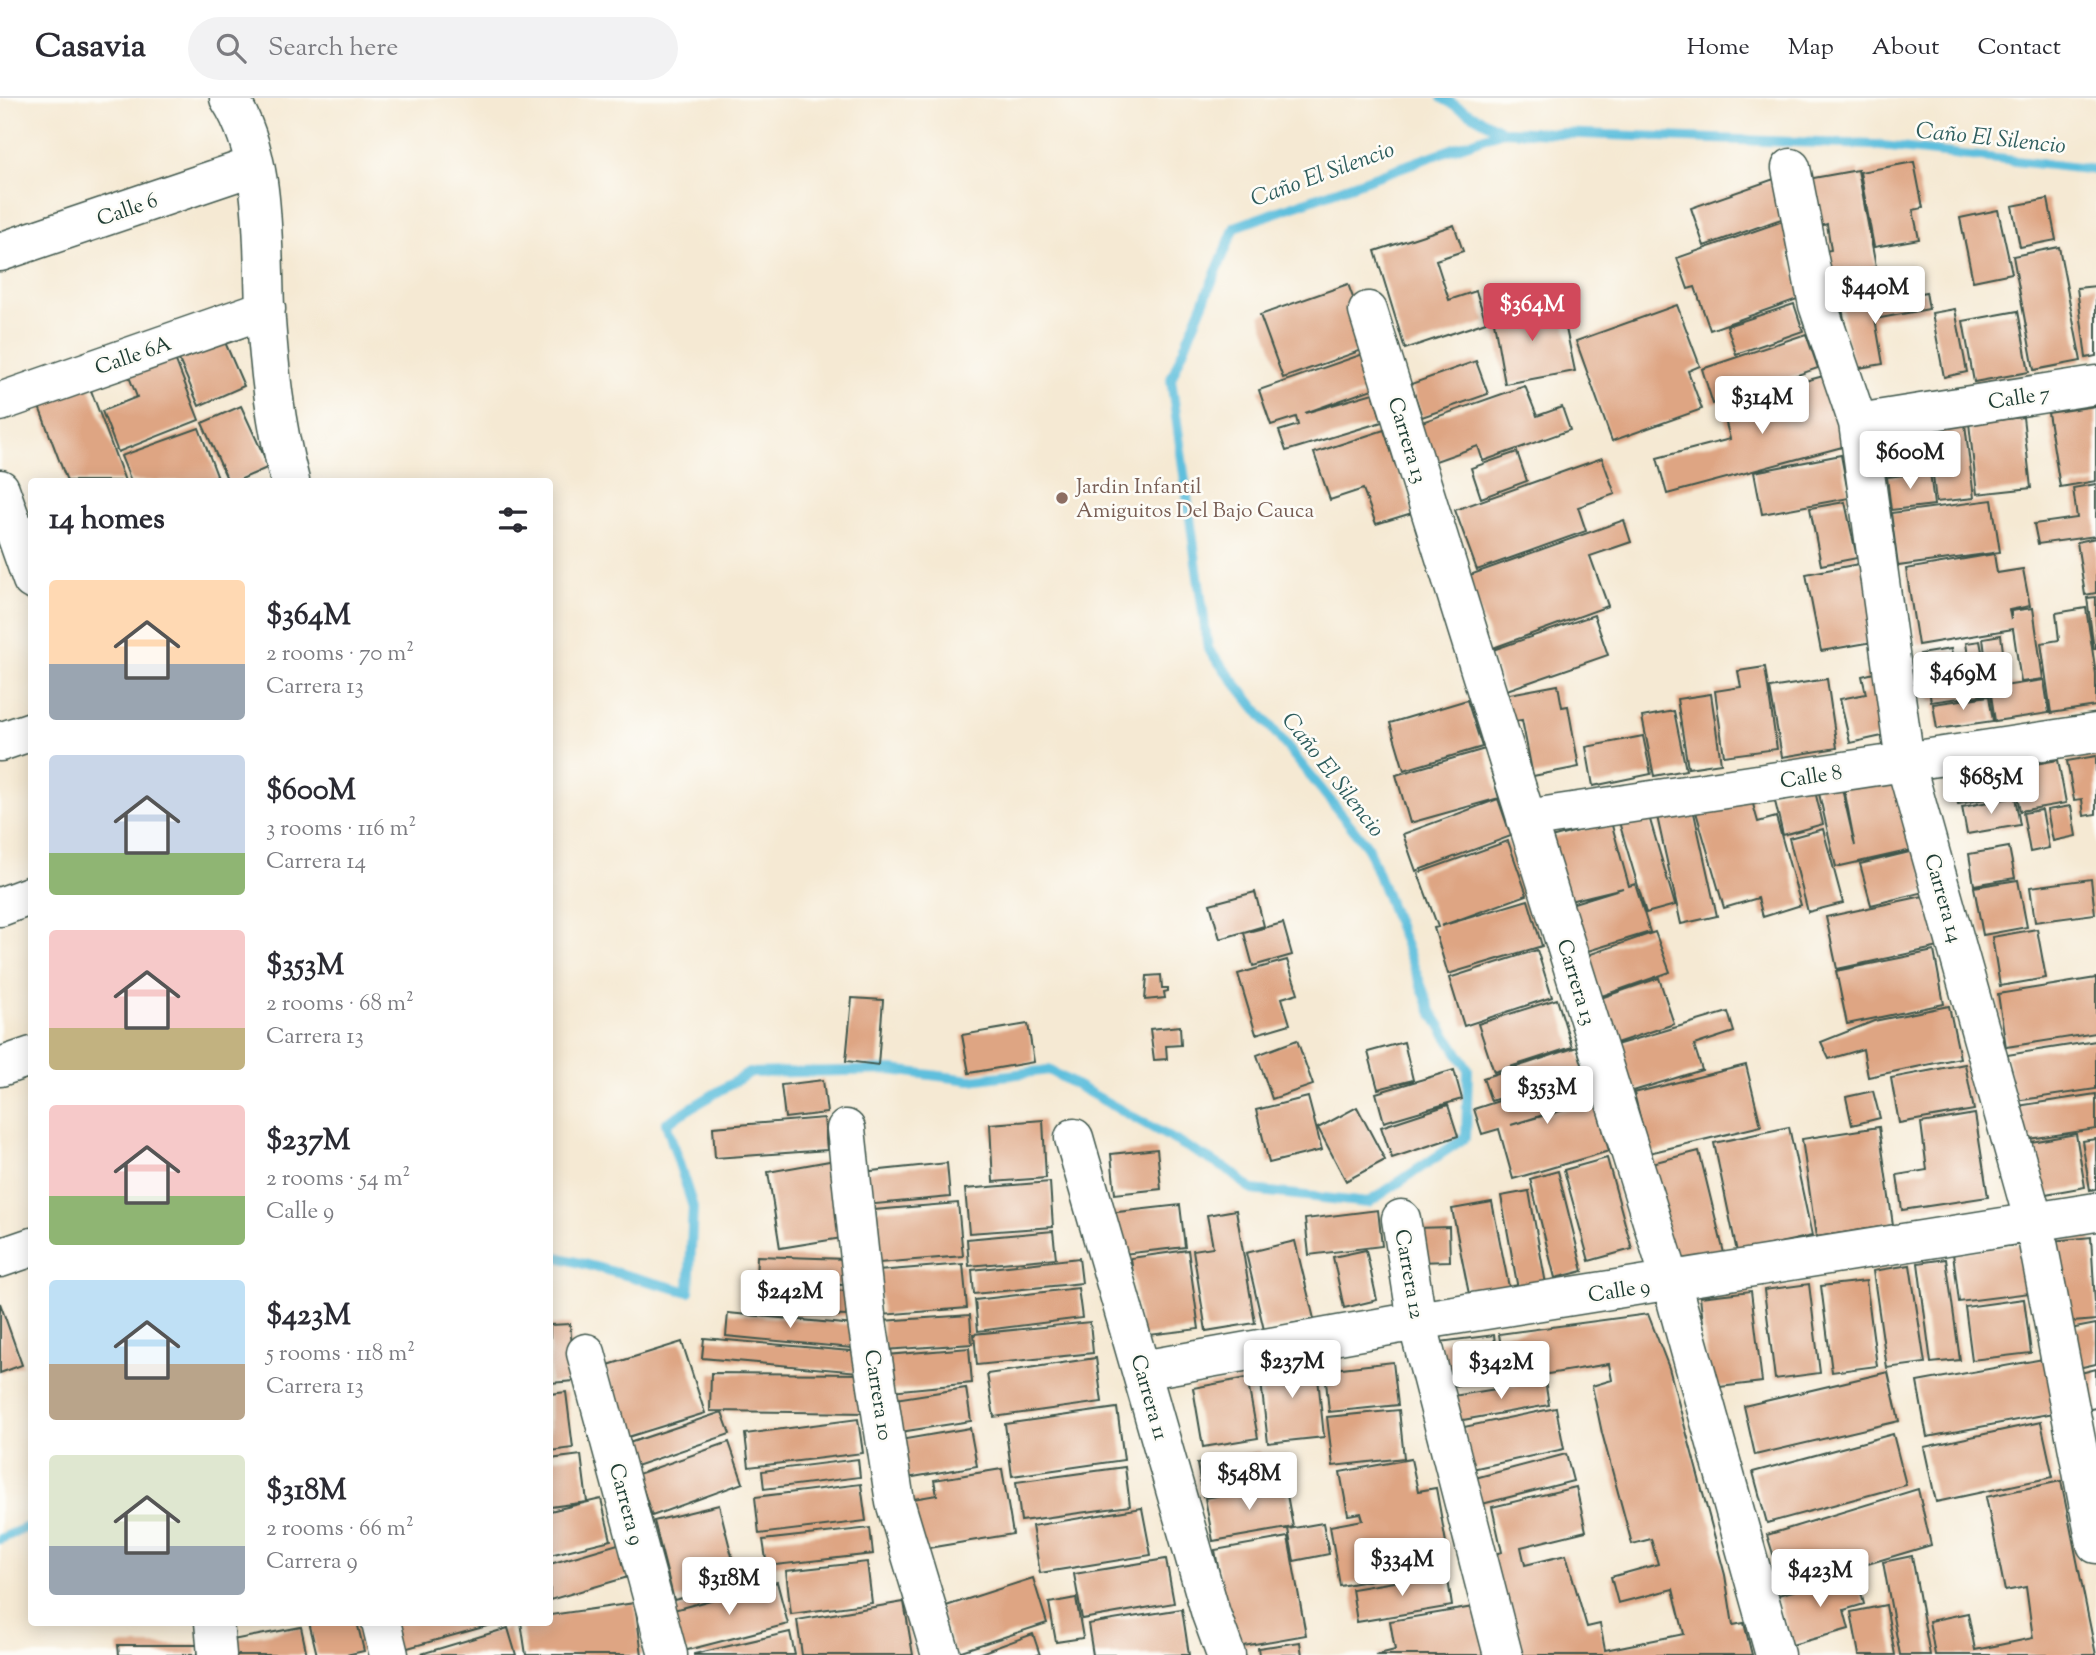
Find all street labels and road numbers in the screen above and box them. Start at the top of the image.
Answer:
street label: Calle 6 [93,187,162,235]
street label: Calle 6A [91,330,176,384]
street label: Calle 7 [1986,379,2053,419]
street label: Carrera 13 [1379,394,1433,488]
street label: Calle 8 [1778,758,1845,798]
street label: Carrera 14 [1915,851,1969,947]
street label: Carrera 13 [1548,936,1602,1030]
street label: Carrera 12 [1385,1227,1431,1322]
street label: Calle 9 [1586,1272,1652,1312]
street label: Carrera 10 [855,1348,899,1443]
street label: Carrera 11 [1122,1351,1175,1444]
street label: Carrera 9 [600,1460,650,1549]

